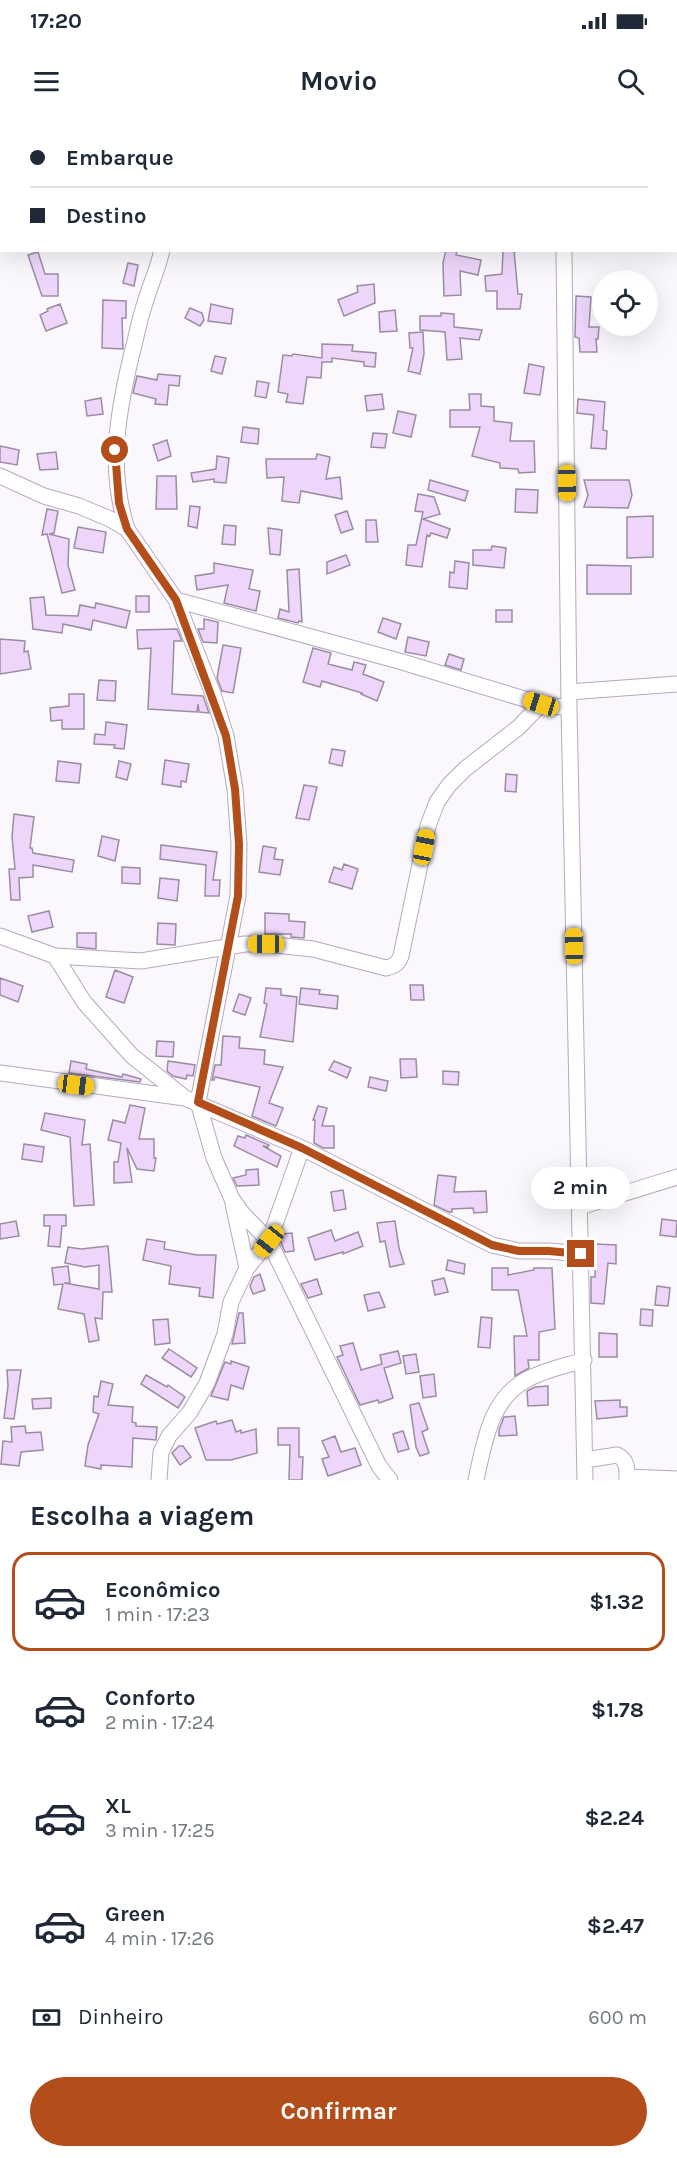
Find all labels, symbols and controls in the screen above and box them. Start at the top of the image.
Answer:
text: 17:20 [30,8,82,34]
icon: menu [30,65,63,98]
text: Movio [300,65,377,97]
icon: search [614,65,647,98]
text: Embarque [66,145,174,171]
text: Destino [66,203,146,229]
map controls [592,270,658,336]
button: locate [592,270,658,336]
route start [101,436,128,463]
car [558,465,576,501]
car [521,690,561,718]
car [412,828,436,866]
car [565,928,583,964]
car [248,935,284,953]
car [57,1074,95,1096]
callout: 2 min [532,1167,630,1209]
text: 2 min [553,1176,608,1199]
car [251,1221,287,1261]
route end [567,1240,594,1267]
text: Escolha a viagem [30,1500,254,1532]
icon: car [33,1575,87,1629]
text: Econômico [105,1577,220,1603]
text: $1.32 [589,1589,644,1615]
text: 1 min · 17:23 [105,1603,210,1626]
icon: car [33,1683,87,1737]
text: Conforto [105,1685,195,1711]
text: $1.78 [591,1697,644,1723]
text: 2 min · 17:24 [105,1711,215,1734]
icon: car [33,1791,87,1845]
text: XL [105,1793,131,1819]
text: $2.24 [584,1805,644,1831]
text: 3 min · 17:25 [105,1819,215,1842]
icon: car [33,1899,87,1953]
text: Green [105,1901,166,1927]
text: $2.47 [587,1913,644,1939]
text: 4 min · 17:26 [105,1927,214,1950]
icon: cash [30,2001,63,2034]
text: Dinheiro [78,2004,163,2030]
text: 600 m [588,2006,647,2029]
button: Confirmar [30,2077,647,2146]

